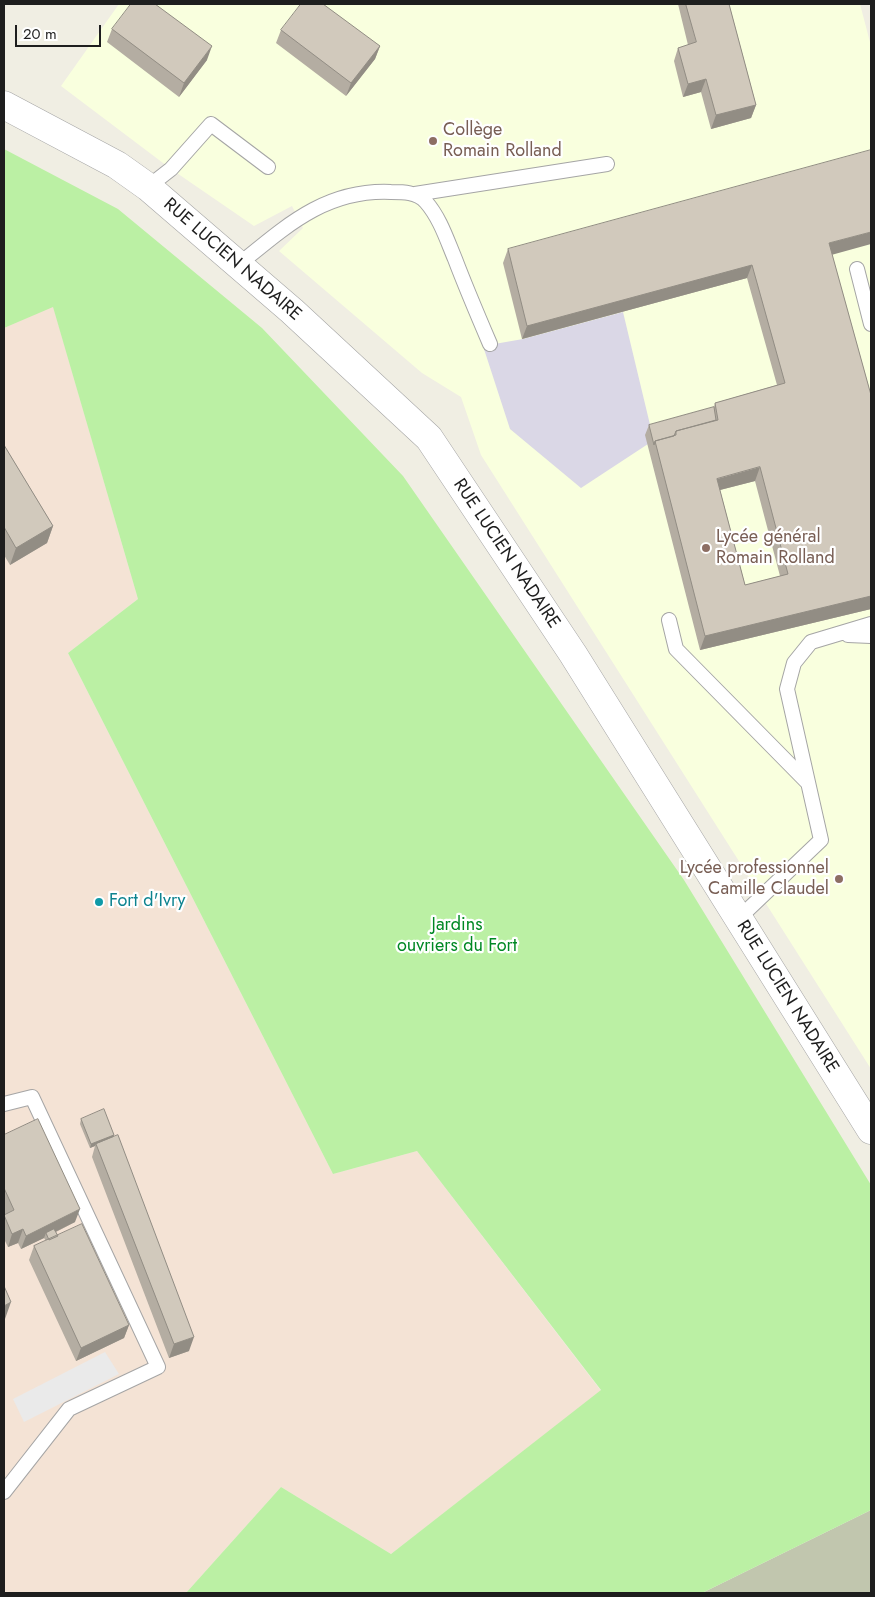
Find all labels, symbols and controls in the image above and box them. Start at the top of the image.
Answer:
scale bar [18,15,104,47]
text: 20 m [23,23,57,45]
place label: Collège Romain Rolland [443,120,562,162]
marker: Collège Romain Rolland [427,135,439,147]
street label: RUE LUCIEN NADAIRE [159,194,305,326]
street label: RUE LUCIEN NADAIRE [448,475,564,633]
place label: Lycée général Romain Rolland [716,527,835,570]
marker: Lycée général Romain Rolland [700,542,712,554]
place label: Lycée professionnel Camille Claudel [680,858,829,901]
marker: Lycée professionnel Camille Claudel [833,873,845,885]
place label: Fort d'Ivry [109,891,186,913]
marker: Fort d'Ivry [93,896,105,908]
park label: Jardins ouvriers du Fort [397,915,517,958]
street label: RUE LUCIEN NADAIRE [731,917,843,1077]

